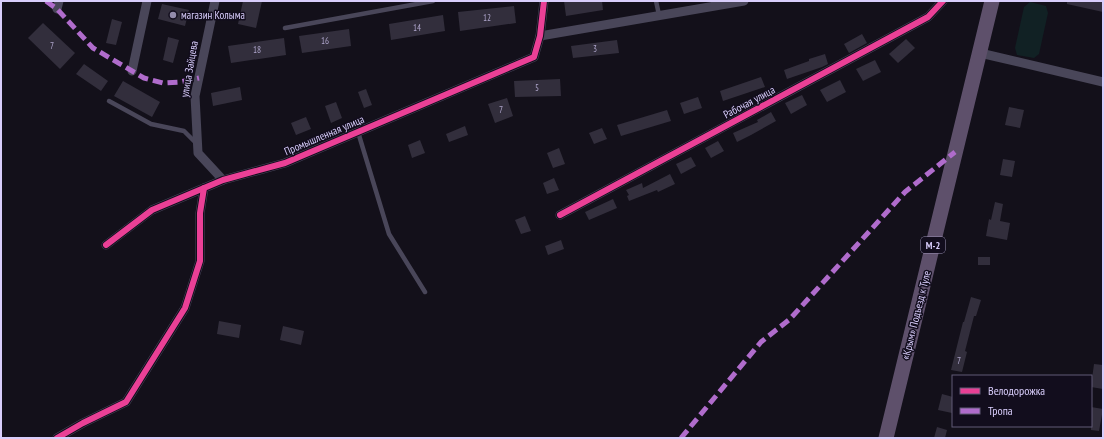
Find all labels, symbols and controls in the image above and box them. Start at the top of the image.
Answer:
place label: магазин Колыма [181,8,245,22]
marker: магазин Колыма [168,10,178,20]
house number: 12 [483,12,491,23]
house number: 14 [413,22,421,33]
house number: 16 [321,35,329,46]
house number: 7 [50,40,54,51]
street label: улица Зайцева [177,40,201,98]
house number: 3 [593,43,597,54]
house number: 18 [253,44,261,55]
house number: 5 [535,82,539,93]
street label: Рабочая улица [721,83,777,121]
house number: 7 [499,104,503,115]
street label: Промышленная улица [282,112,366,158]
road number: М-2 [921,237,945,253]
street label: «Крым» Подъезд к Туле [898,269,934,361]
house number: 7 [957,355,961,366]
legend [952,375,1092,427]
text: Велодорожка [988,383,1045,398]
text: Тропа [988,403,1013,418]

